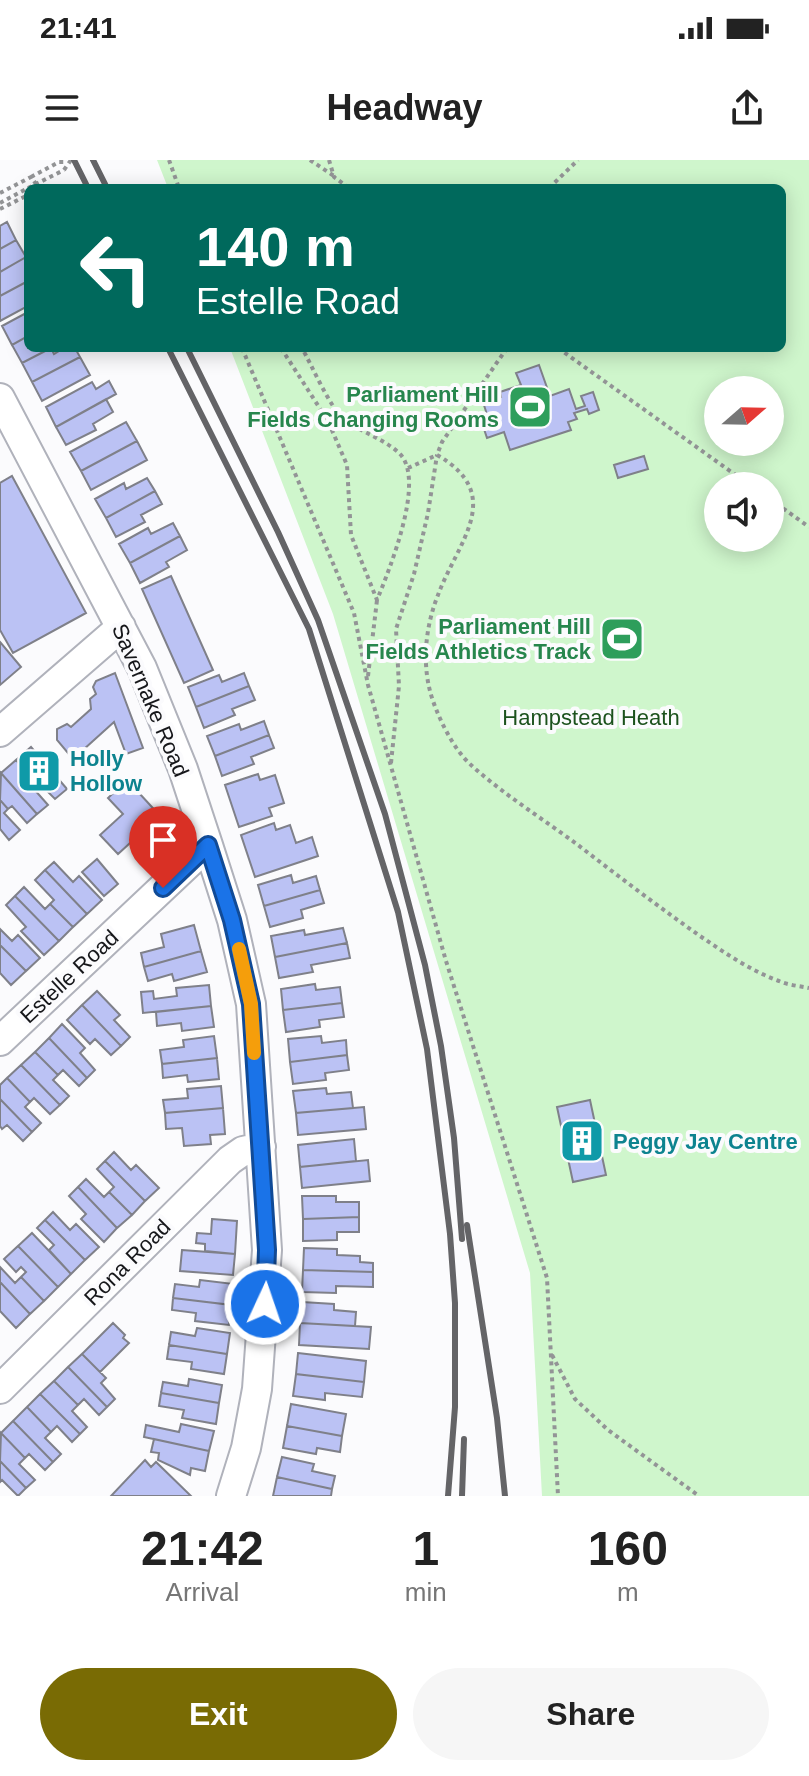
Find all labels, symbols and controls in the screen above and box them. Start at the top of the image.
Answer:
text: 21:41 [40,11,117,44]
icon: menu [40,86,84,130]
icon: share [725,86,769,130]
text: Headway [326,87,483,128]
text: 140 m [196,215,355,278]
icon: left [64,216,168,320]
text: Estelle Road [196,281,400,322]
north arrow [704,376,784,456]
map controls [704,376,784,552]
place label: Parliament Hill Fields Changing Rooms [247,382,499,432]
sports icon: Parliament Hill Fields Changing Rooms [506,383,554,431]
button: sound [704,472,784,552]
place label: Parliament Hill Fields Athletics Track [366,614,592,664]
sports icon: Parliament Hill Fields Athletics Track [598,615,646,663]
street label: Savernake Road [107,620,194,781]
park label: Hampstead Heath [502,705,680,730]
place label: Holly Hollow [70,746,143,796]
building icon: Holly Hollow [15,747,63,795]
pin [129,806,197,888]
icon: arrive [141,818,185,862]
street label: Estelle Road [15,925,123,1028]
building icon: Peggy Jay Centre [558,1117,606,1165]
place label: Peggy Jay Centre [613,1129,798,1154]
street label: Rona Road [79,1214,176,1311]
position arrow [223,1262,307,1346]
text: 21:42 [141,1522,264,1575]
text: 1 [412,1522,439,1575]
text: 160 [588,1522,668,1575]
text: Arrival [166,1577,239,1607]
text: min [405,1577,447,1607]
text: m [617,1577,639,1607]
button: Exit [40,1668,397,1760]
button: Share [413,1668,769,1760]

